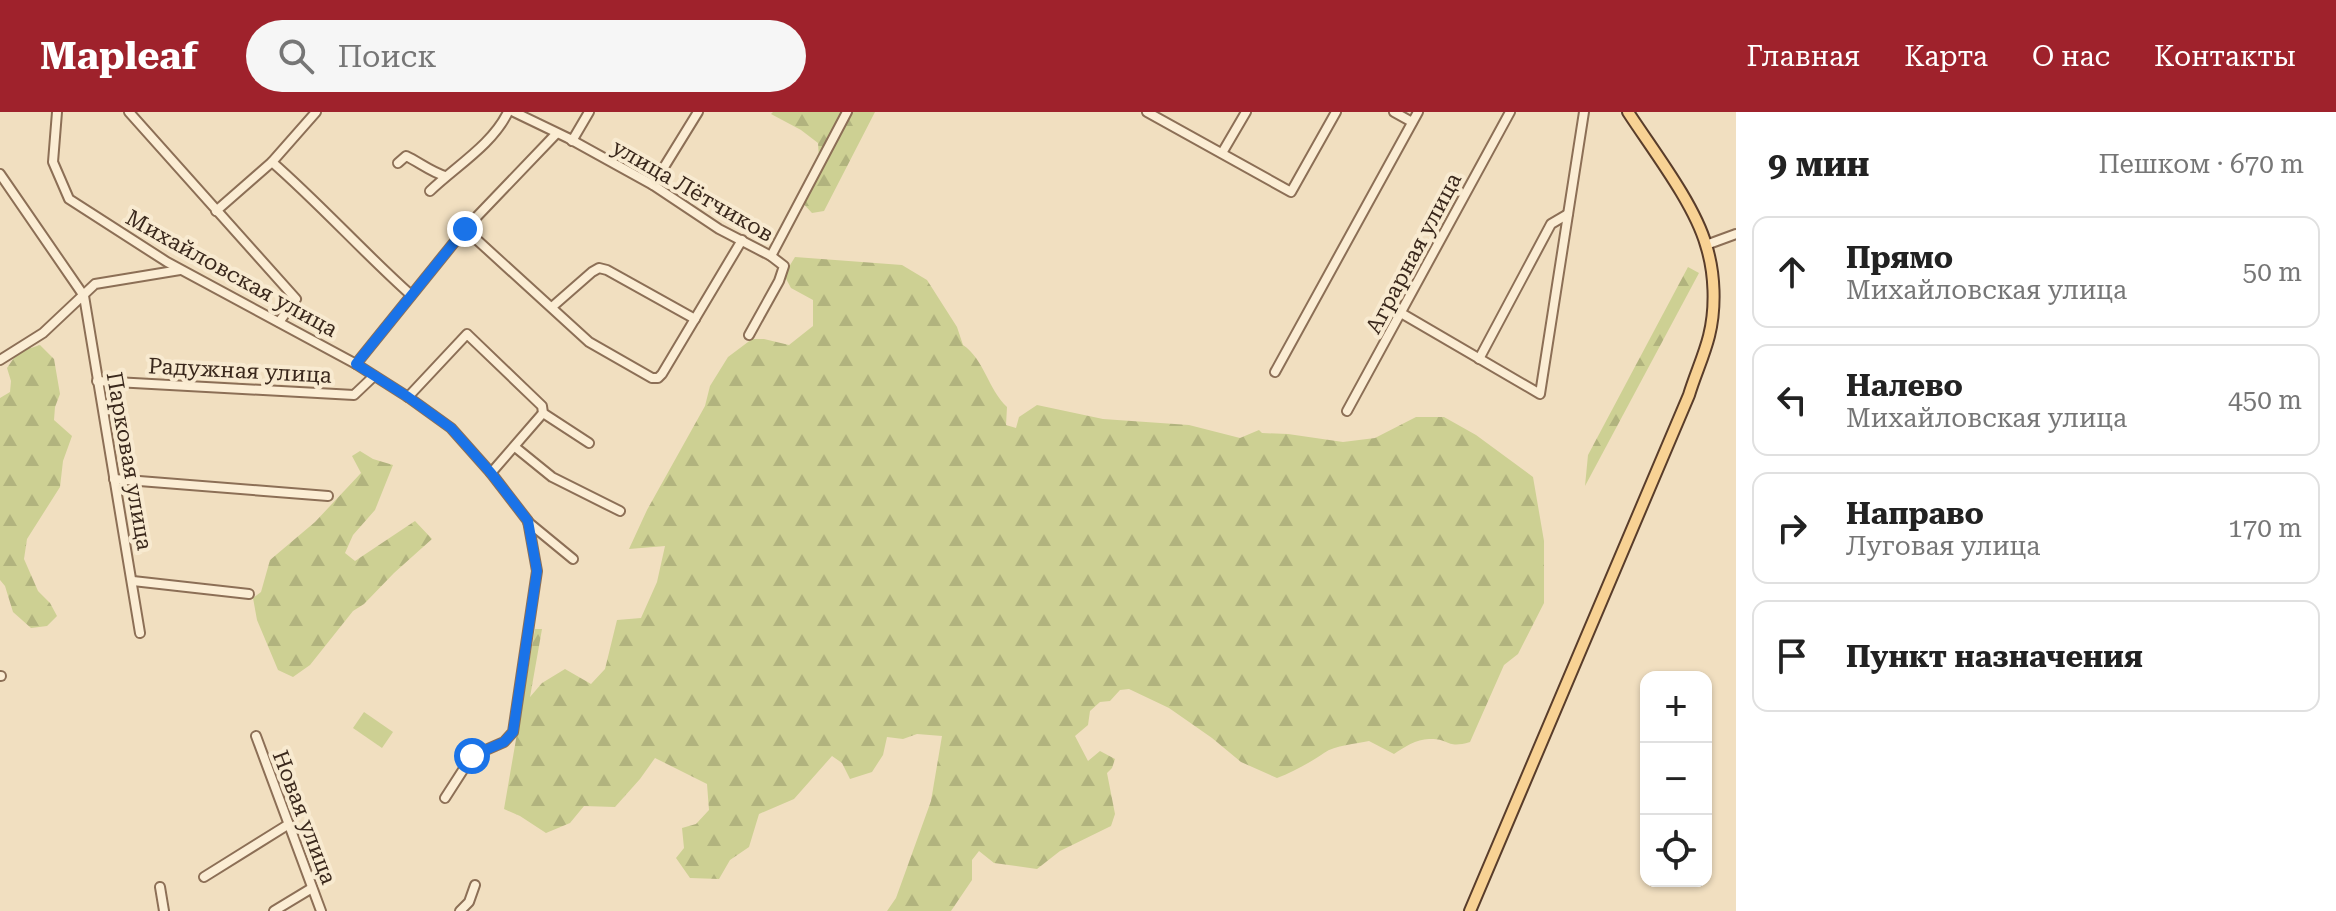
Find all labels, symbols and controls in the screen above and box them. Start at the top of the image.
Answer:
search box [246,20,806,92]
text: Mapleaf [40,34,198,78]
icon: search [274,34,318,78]
text: Поиск [338,39,436,74]
text: Главная [1746,40,1860,73]
text: Карта [1904,40,1988,73]
text: О нас [2032,40,2110,73]
text: Контакты [2154,40,2296,73]
street label: улица Лётчиков [608,134,778,247]
text: 9 мин [1768,144,1870,184]
text: Пешком · 670 m [2098,149,2304,179]
street label: Аграрная улица [1360,168,1466,338]
street label: Михайловская улица [122,205,342,342]
route end [447,211,483,247]
text: Прямо [1846,240,1953,275]
icon: ahead [1770,250,1814,294]
text: 50 m [2243,257,2302,287]
text: Михайловская улица [1846,275,2127,305]
street label: Радужная улица [147,353,333,388]
text: Налево [1846,368,1963,403]
street label: Парковая улица [102,370,158,552]
icon: left [1770,378,1814,422]
text: 450 m [2228,385,2302,415]
text: Михайловская улица [1846,403,2127,433]
text: Направо [1846,496,1984,531]
icon: right [1770,506,1814,550]
text: 170 m [2228,513,2302,543]
text: Луговая улица [1846,531,2040,561]
icon: arrive [1770,634,1814,678]
text: Пункт назначения [1846,639,2143,674]
map controls [1640,671,1712,887]
button: + [1640,671,1712,743]
route start [454,738,490,774]
button: − [1640,743,1712,815]
street label: Новая улица [268,747,342,888]
button: locate [1640,815,1712,887]

